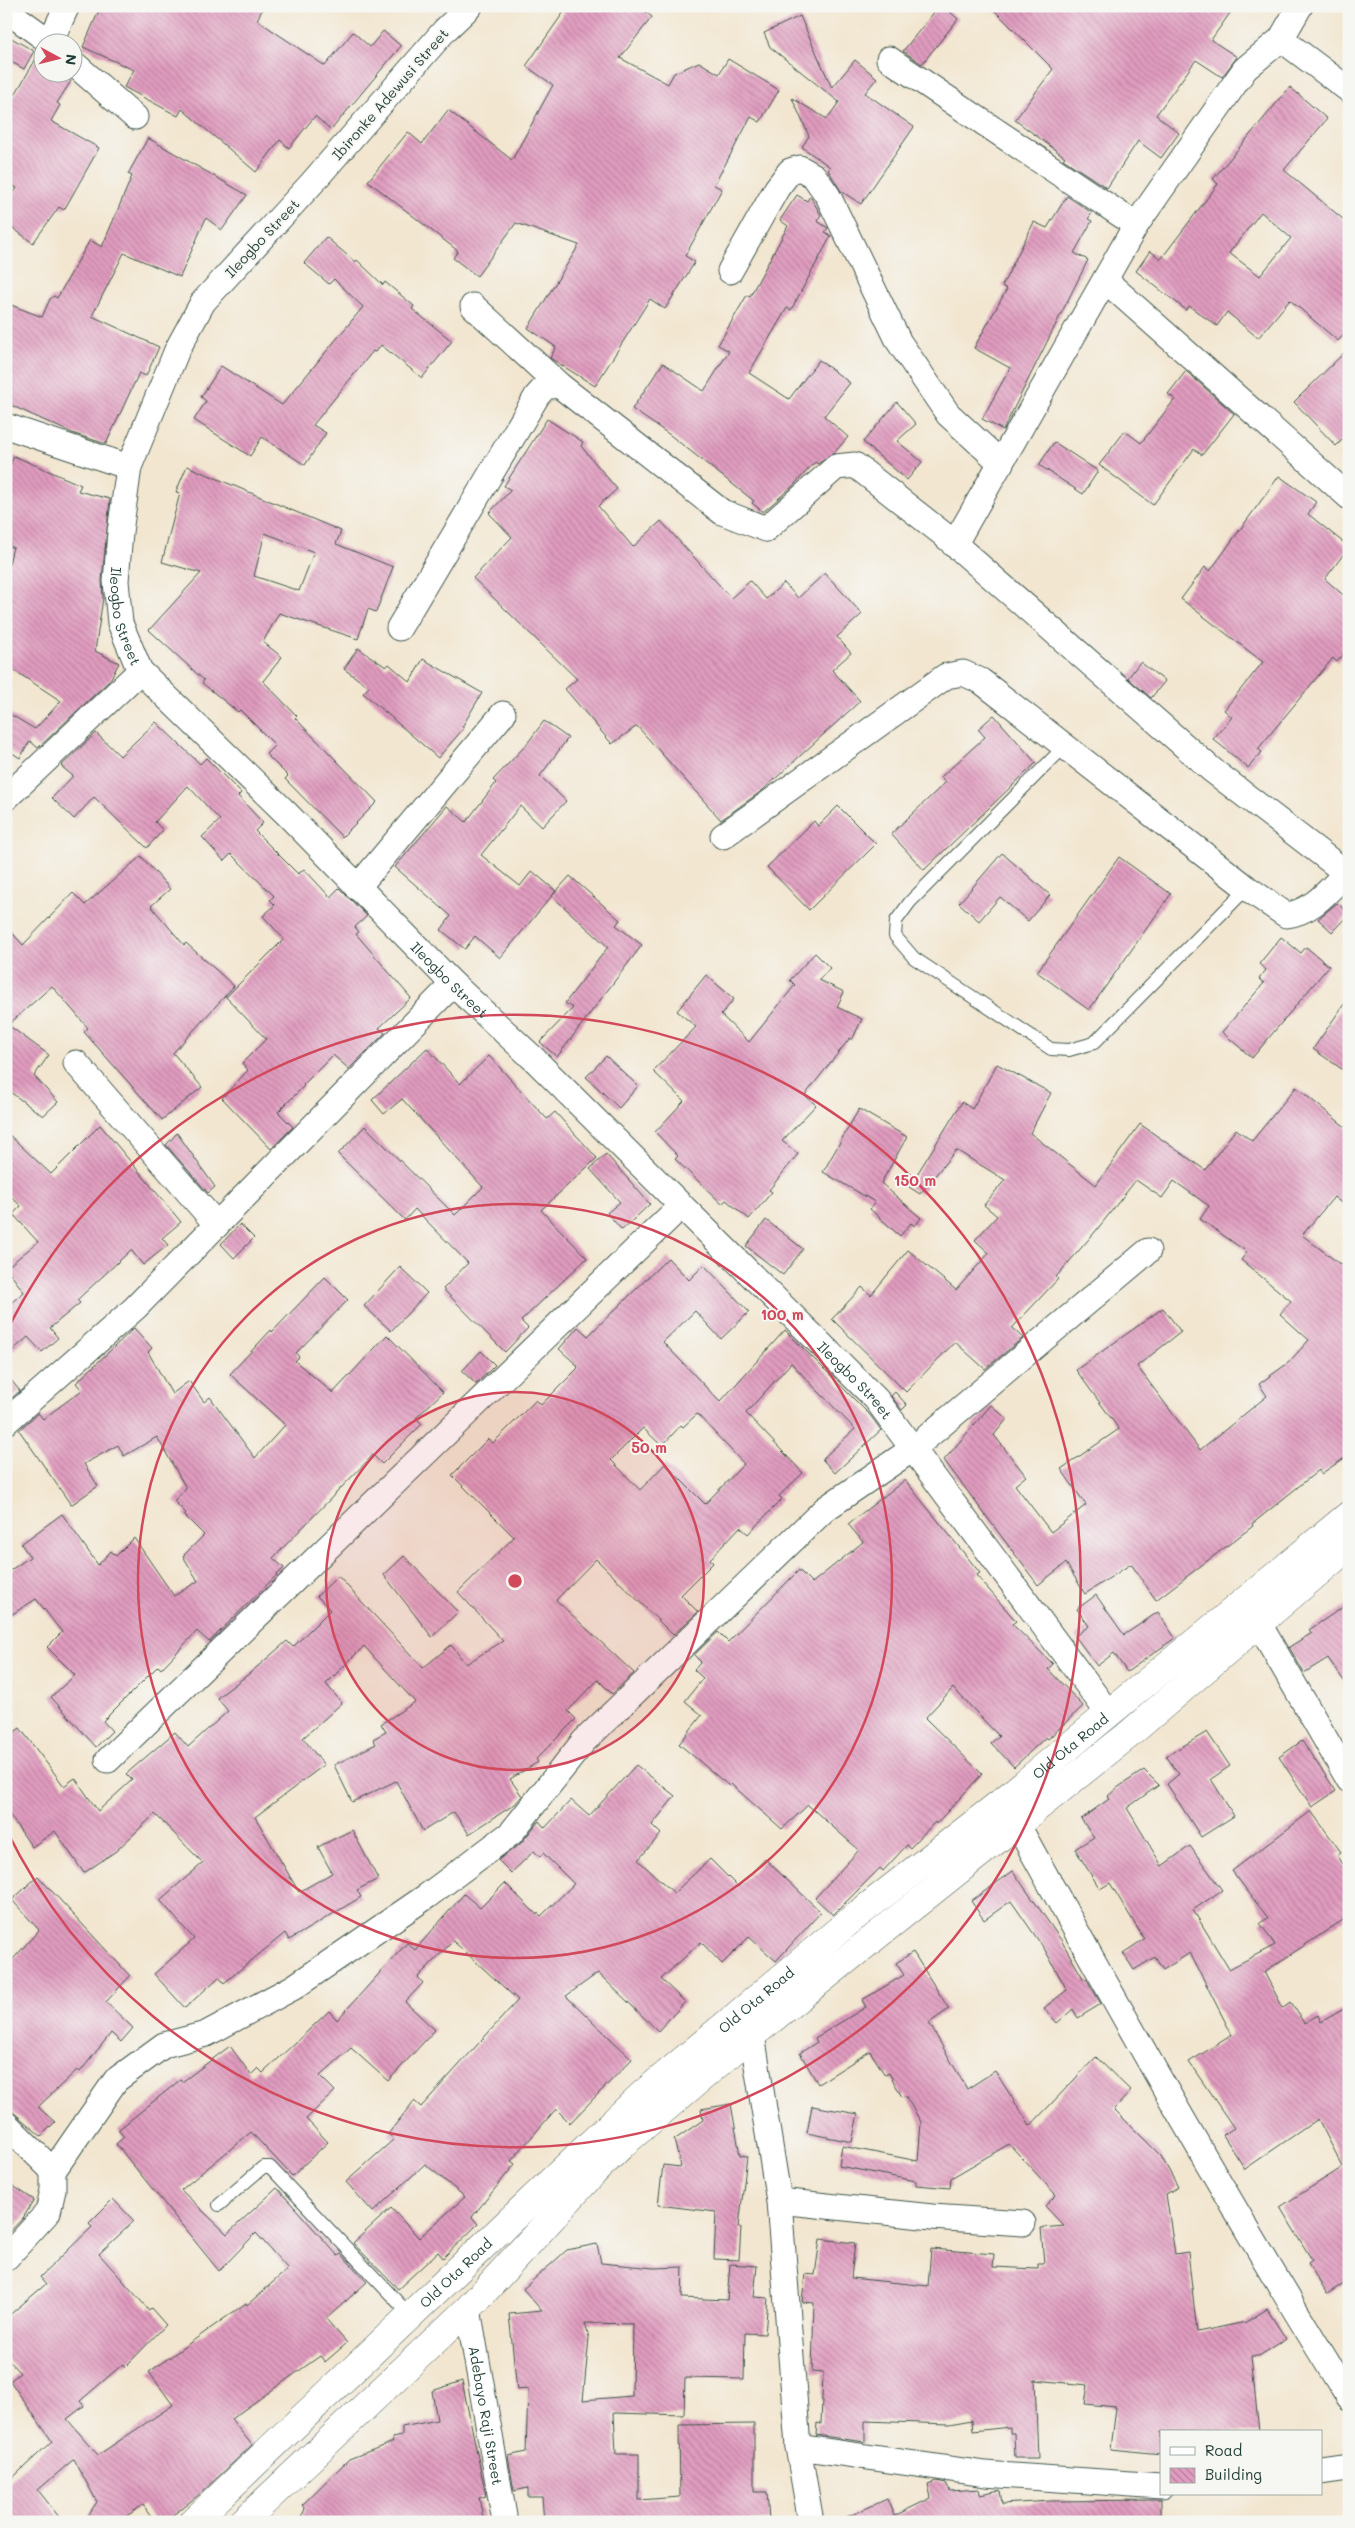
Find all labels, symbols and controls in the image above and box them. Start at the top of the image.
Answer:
street label: Ibironke Adewusi Street [327,24,453,164]
north arrow [32,32,82,82]
text: N [61,53,81,66]
street label: Ileogbo Street [221,195,303,281]
street label: Ileogbo Street [106,566,146,668]
street label: Ileogbo Street [407,937,493,1022]
text: 150 m [894,1170,936,1190]
text: 100 m [760,1304,804,1324]
street label: Ileogbo Street [814,1337,897,1423]
text: 50 m [631,1437,667,1457]
centre of rings [506,1572,524,1590]
street label: Old Ota Road [1028,1709,1112,1783]
street label: Old Ota Road [714,1962,798,2037]
street label: Old Ota Road [415,2233,496,2312]
street label: Adebayo Raji Street [465,2344,508,2486]
legend [1160,2430,1322,2496]
text: Road [1205,2440,1242,2460]
text: Building [1205,2464,1262,2484]

